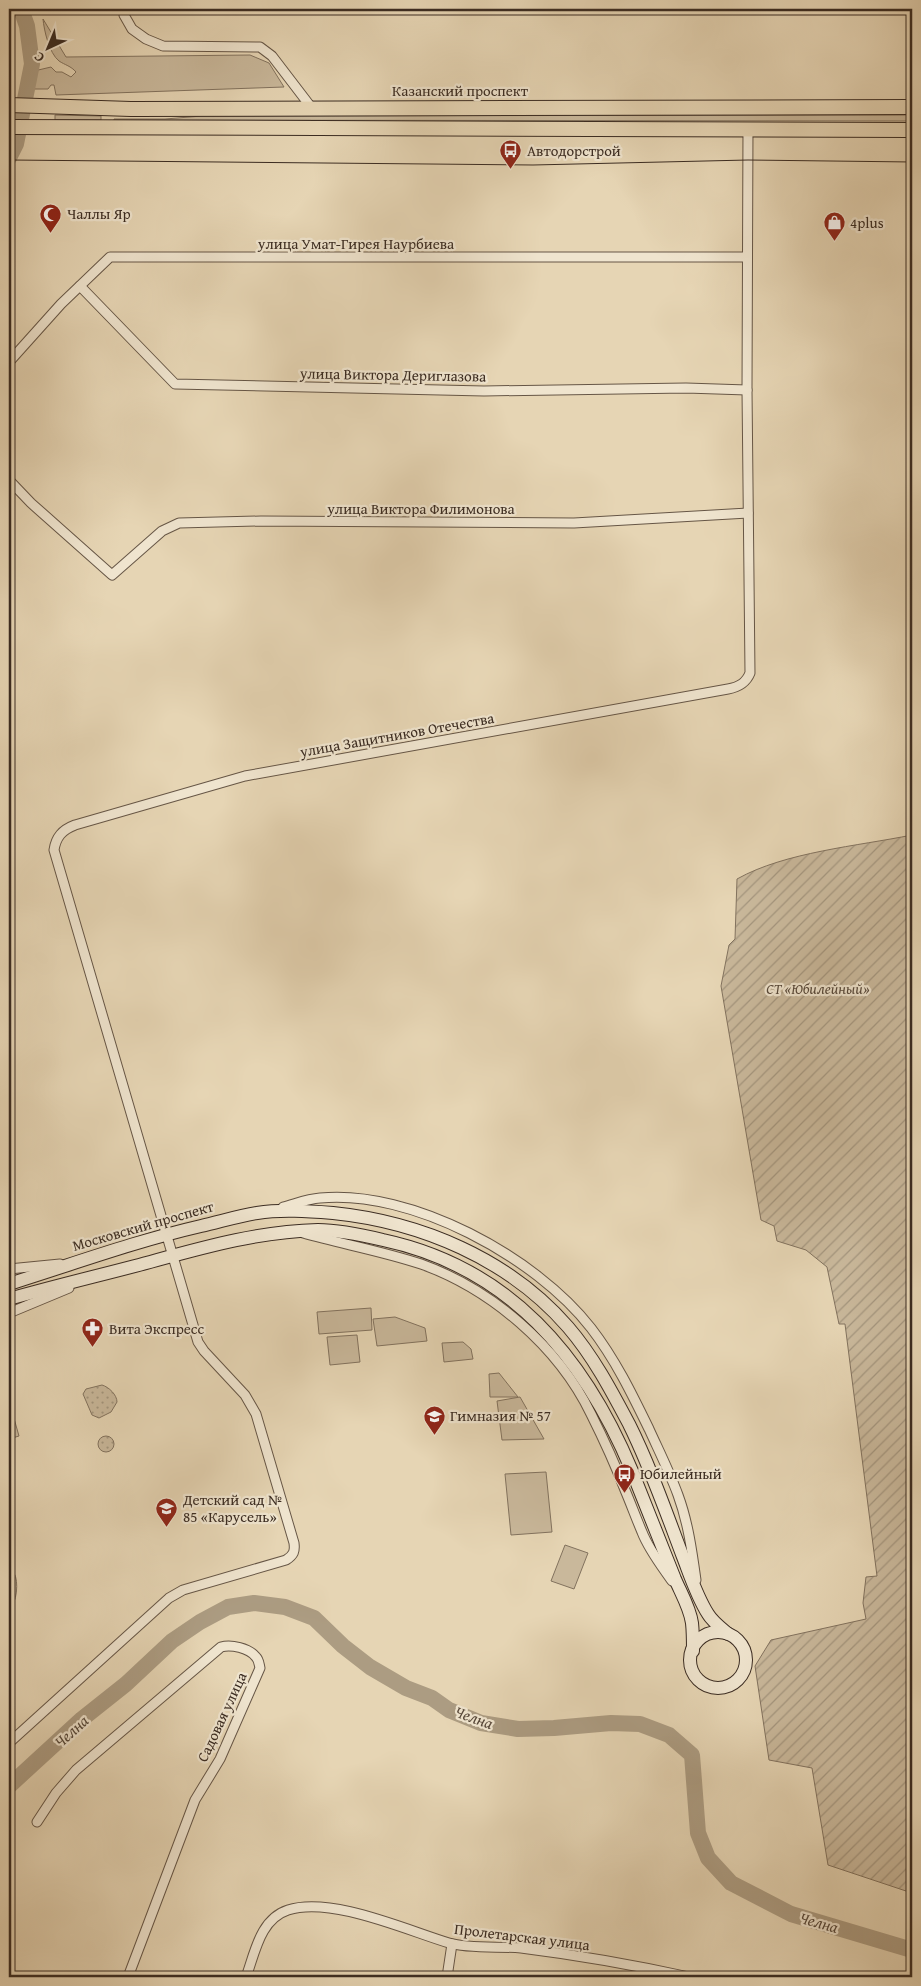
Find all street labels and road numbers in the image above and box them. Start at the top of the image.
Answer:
street label: Казанский проспект [392,80,529,101]
street label: улица Умат-Гирея Наурбиева [257,233,455,254]
street label: улица Виктора Дериглазова [299,362,487,387]
street label: улица Виктора Филимонова [326,498,516,519]
street label: улица Защитников Отечества [297,707,497,762]
street label: Московский проспект [70,1195,217,1256]
street label: Садовая улица [192,1668,252,1765]
street label: Пролетарская улица [453,1918,592,1955]

